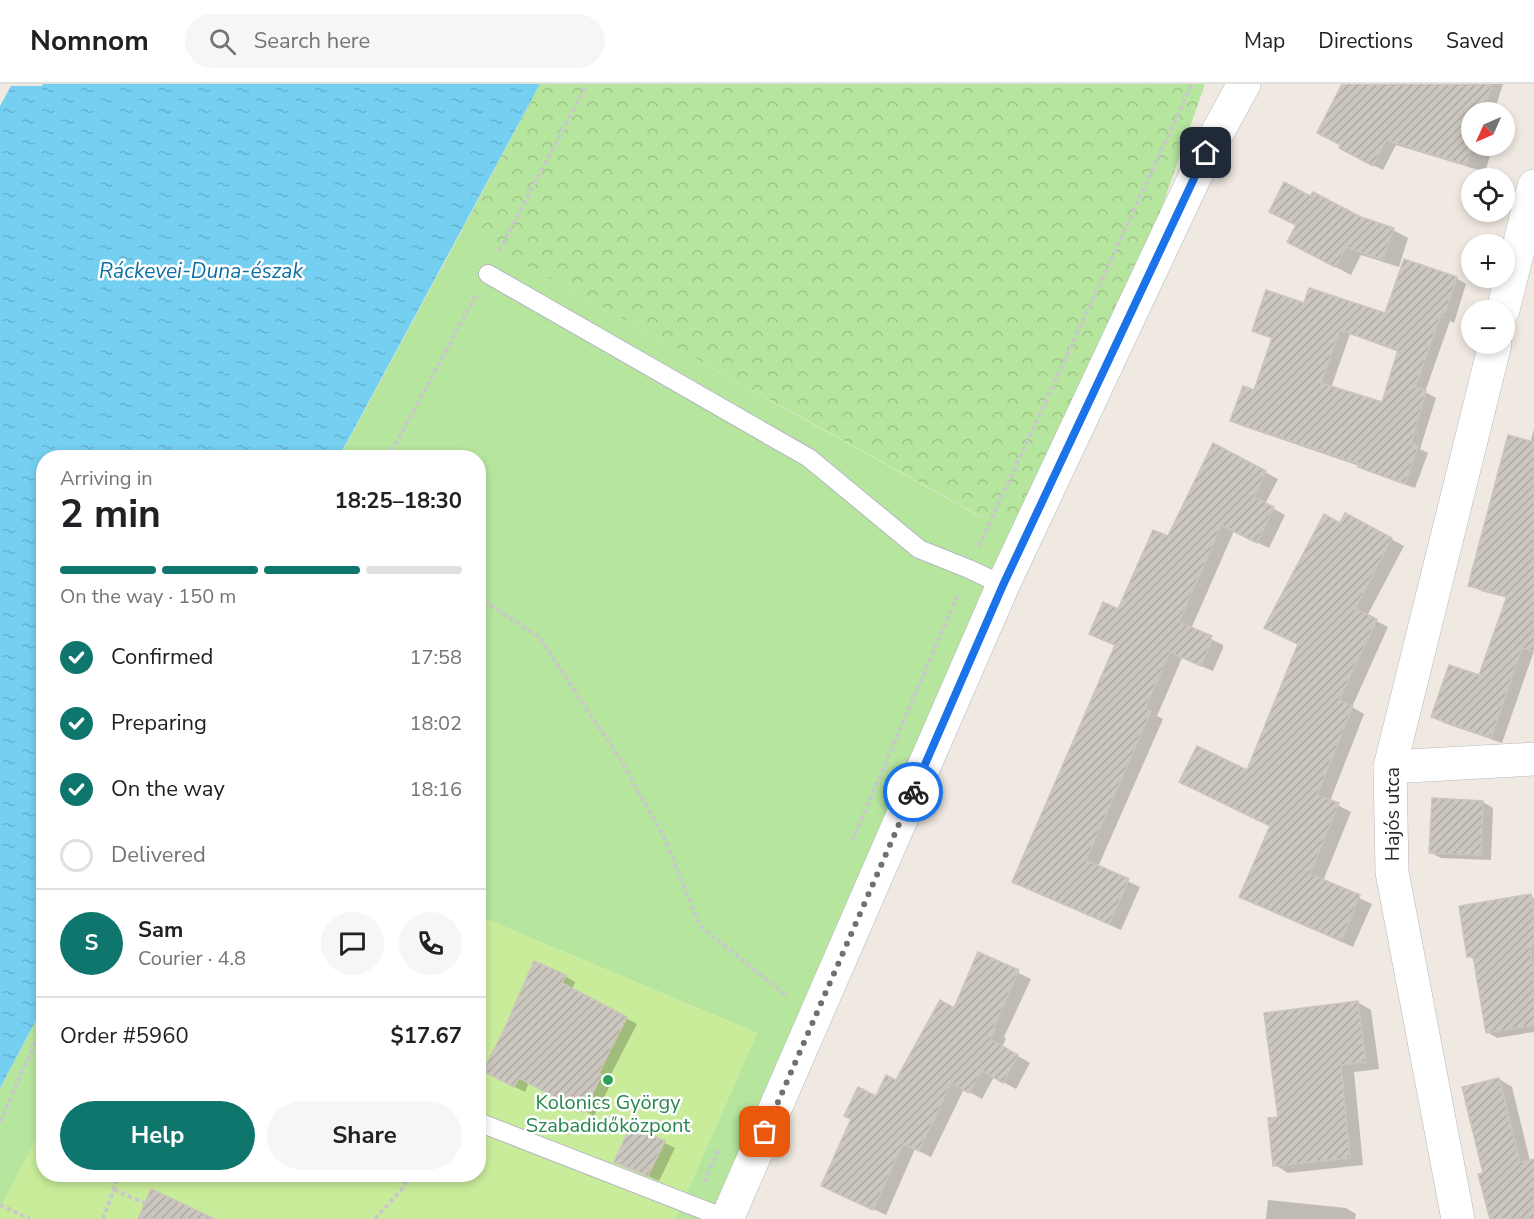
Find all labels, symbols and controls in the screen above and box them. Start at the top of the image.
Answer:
search box [185,14,605,68]
text: Nomnom [30,22,149,60]
icon: search [206,25,239,58]
text: Search here [254,26,370,56]
text: Map [1244,27,1285,55]
text: Directions [1318,27,1413,55]
text: Saved [1446,27,1504,55]
north arrow [1461,102,1515,156]
map controls [1461,102,1515,354]
pin [1180,127,1231,178]
icon: home [1189,136,1222,169]
button: locate [1461,168,1515,222]
button: + [1461,234,1515,288]
water label: Ráckevei-Duna-észak [99,257,303,285]
button: − [1461,300,1515,354]
text: Arriving in [60,465,153,492]
text: 18:25–18:30 [334,486,462,516]
text: 2 min [60,488,161,541]
text: On the way · 150 m [60,583,236,610]
icon: check [60,641,93,674]
text: Confirmed [111,642,213,672]
text: 17:58 [409,644,462,671]
icon: check [60,707,93,740]
text: Preparing [111,708,207,738]
text: 18:02 [409,710,462,737]
courier [883,762,943,822]
street label: Hajós utca [1379,767,1406,861]
icon: check [60,773,93,806]
text: On the way [111,774,225,804]
text: 18:16 [409,776,462,803]
icon: bike [897,776,930,809]
text: Delivered [111,840,206,870]
button: chat [321,912,384,975]
button: phone [399,912,462,975]
text: Sam [138,915,183,945]
text: S [85,928,98,958]
text: Courier · 4.8 [138,945,246,972]
text: Order #5960 [60,1021,189,1051]
text: $17.67 [391,1021,462,1051]
marker: Kolonics György Szabadidőközpont [601,1073,615,1087]
place label: Kolonics György Szabadidőközpont [526,1089,691,1139]
button: Help [60,1101,255,1170]
button: Share [267,1101,462,1170]
pin [739,1106,790,1157]
icon: bag [748,1115,781,1148]

